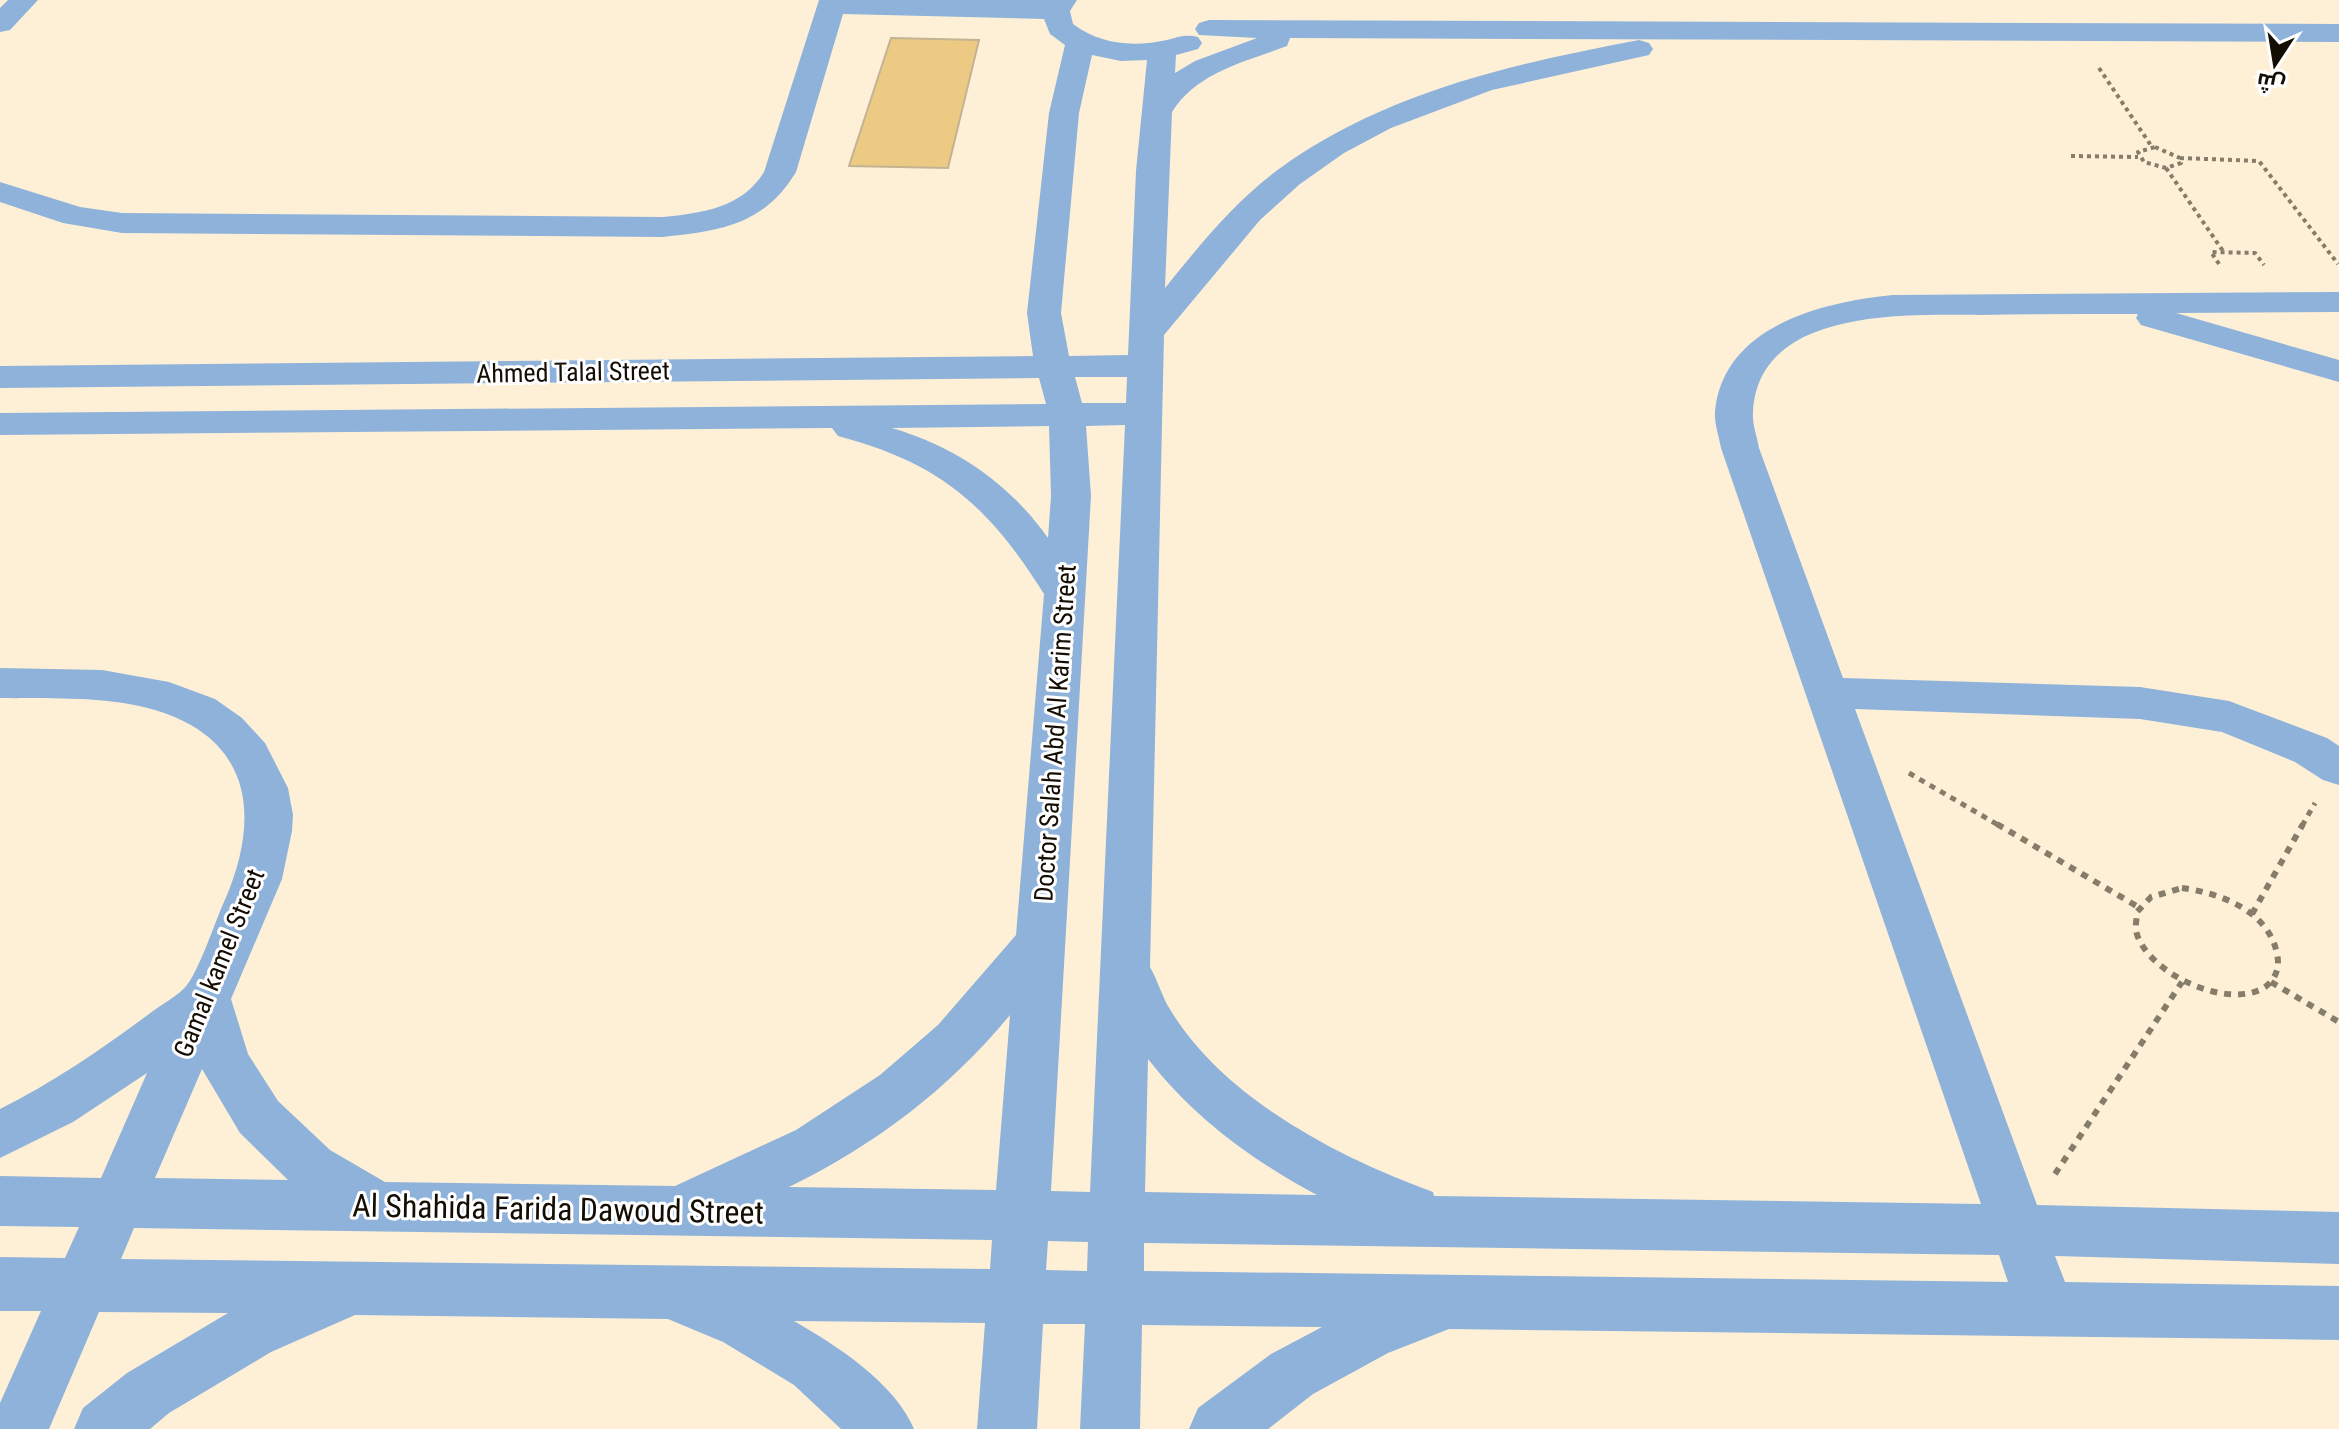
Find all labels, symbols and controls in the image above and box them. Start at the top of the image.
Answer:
north arrow [2235,24,2315,104]
text: ش [2255,67,2288,98]
street label: Ahmed Talal Street [476,355,670,389]
street label: Doctor Salah Abd Al Karim Street [1028,563,1082,903]
street label: Gamal kamel Street [168,864,270,1062]
street label: Al Shahida Farida Dawoud Street [352,1186,764,1232]

